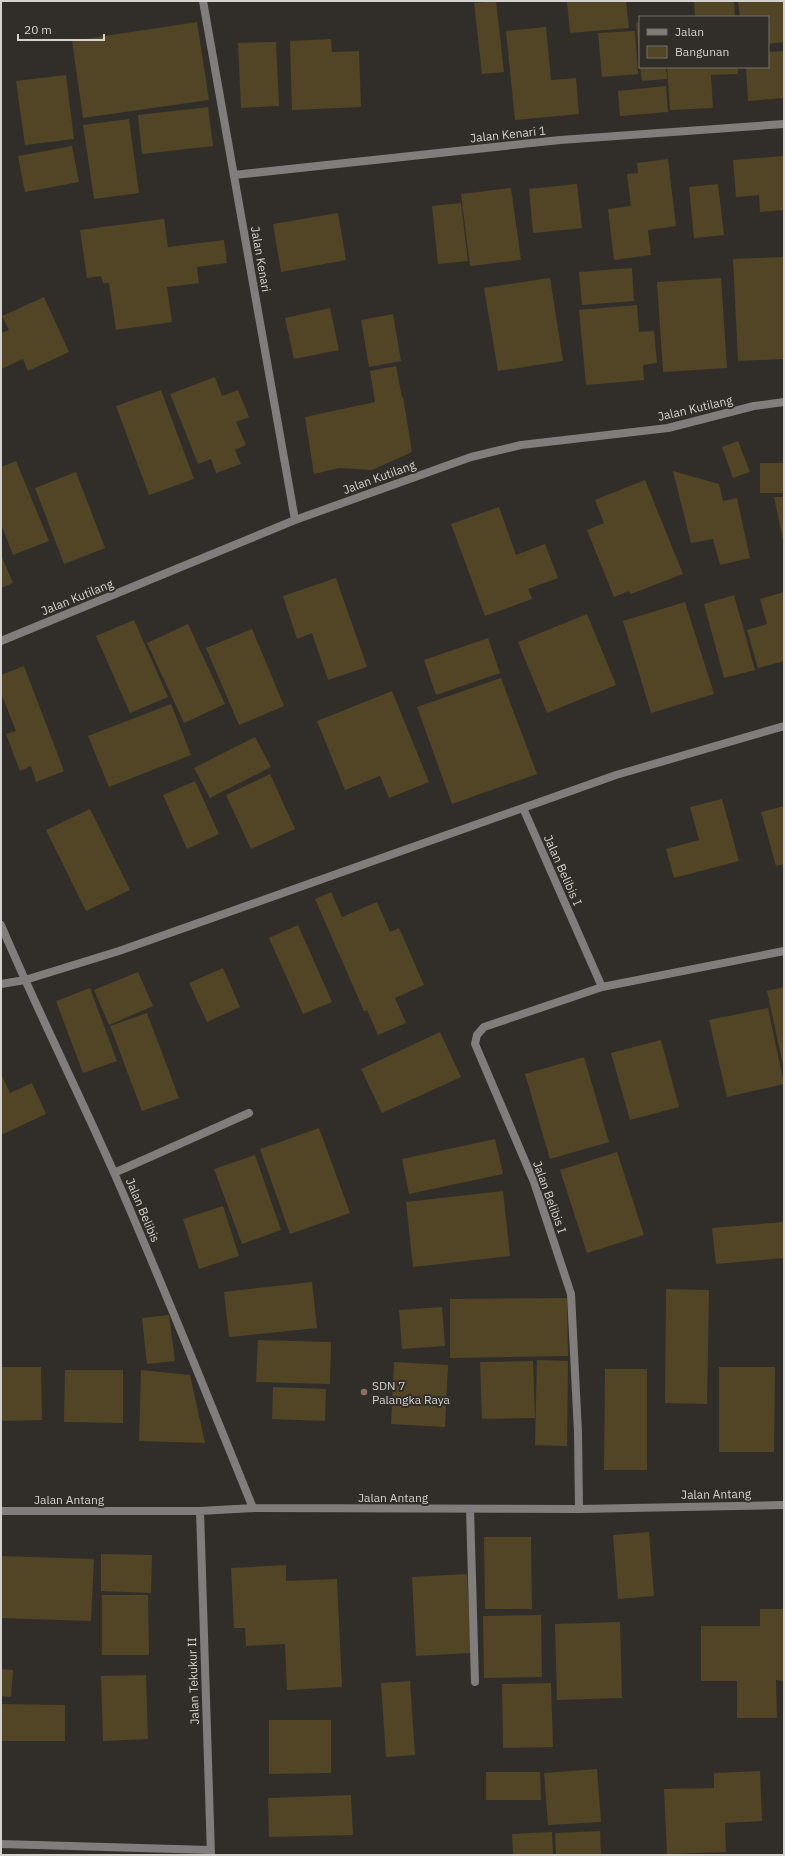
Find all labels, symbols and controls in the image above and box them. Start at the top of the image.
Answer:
scale bar [18,16,104,42]
legend [639,16,769,68]
text: 20 m [24,22,52,37]
text: Jalan [675,24,704,39]
text: Bangunan [675,44,729,59]
street label: Jalan Kenari 1 [469,123,547,145]
street label: Jalan Kenari [248,225,274,293]
street label: Jalan Kutilang [656,392,734,424]
street label: Jalan Kutilang [341,457,418,497]
street label: Jalan Kutilang [39,576,116,618]
street label: Jalan Belibis I [541,832,585,908]
street label: Jalan Belibis I [530,1159,570,1235]
street label: Jalan Belibis [123,1176,163,1245]
place label: SDN 7 Palangka Raya [372,1378,451,1407]
marker: SDN 7 Palangka Raya [359,1387,369,1397]
street label: Jalan Antang [681,1486,752,1502]
street label: Jalan Antang [358,1490,429,1505]
street label: Jalan Antang [34,1492,105,1507]
street label: Jalan Tekukur II [184,1637,202,1725]

